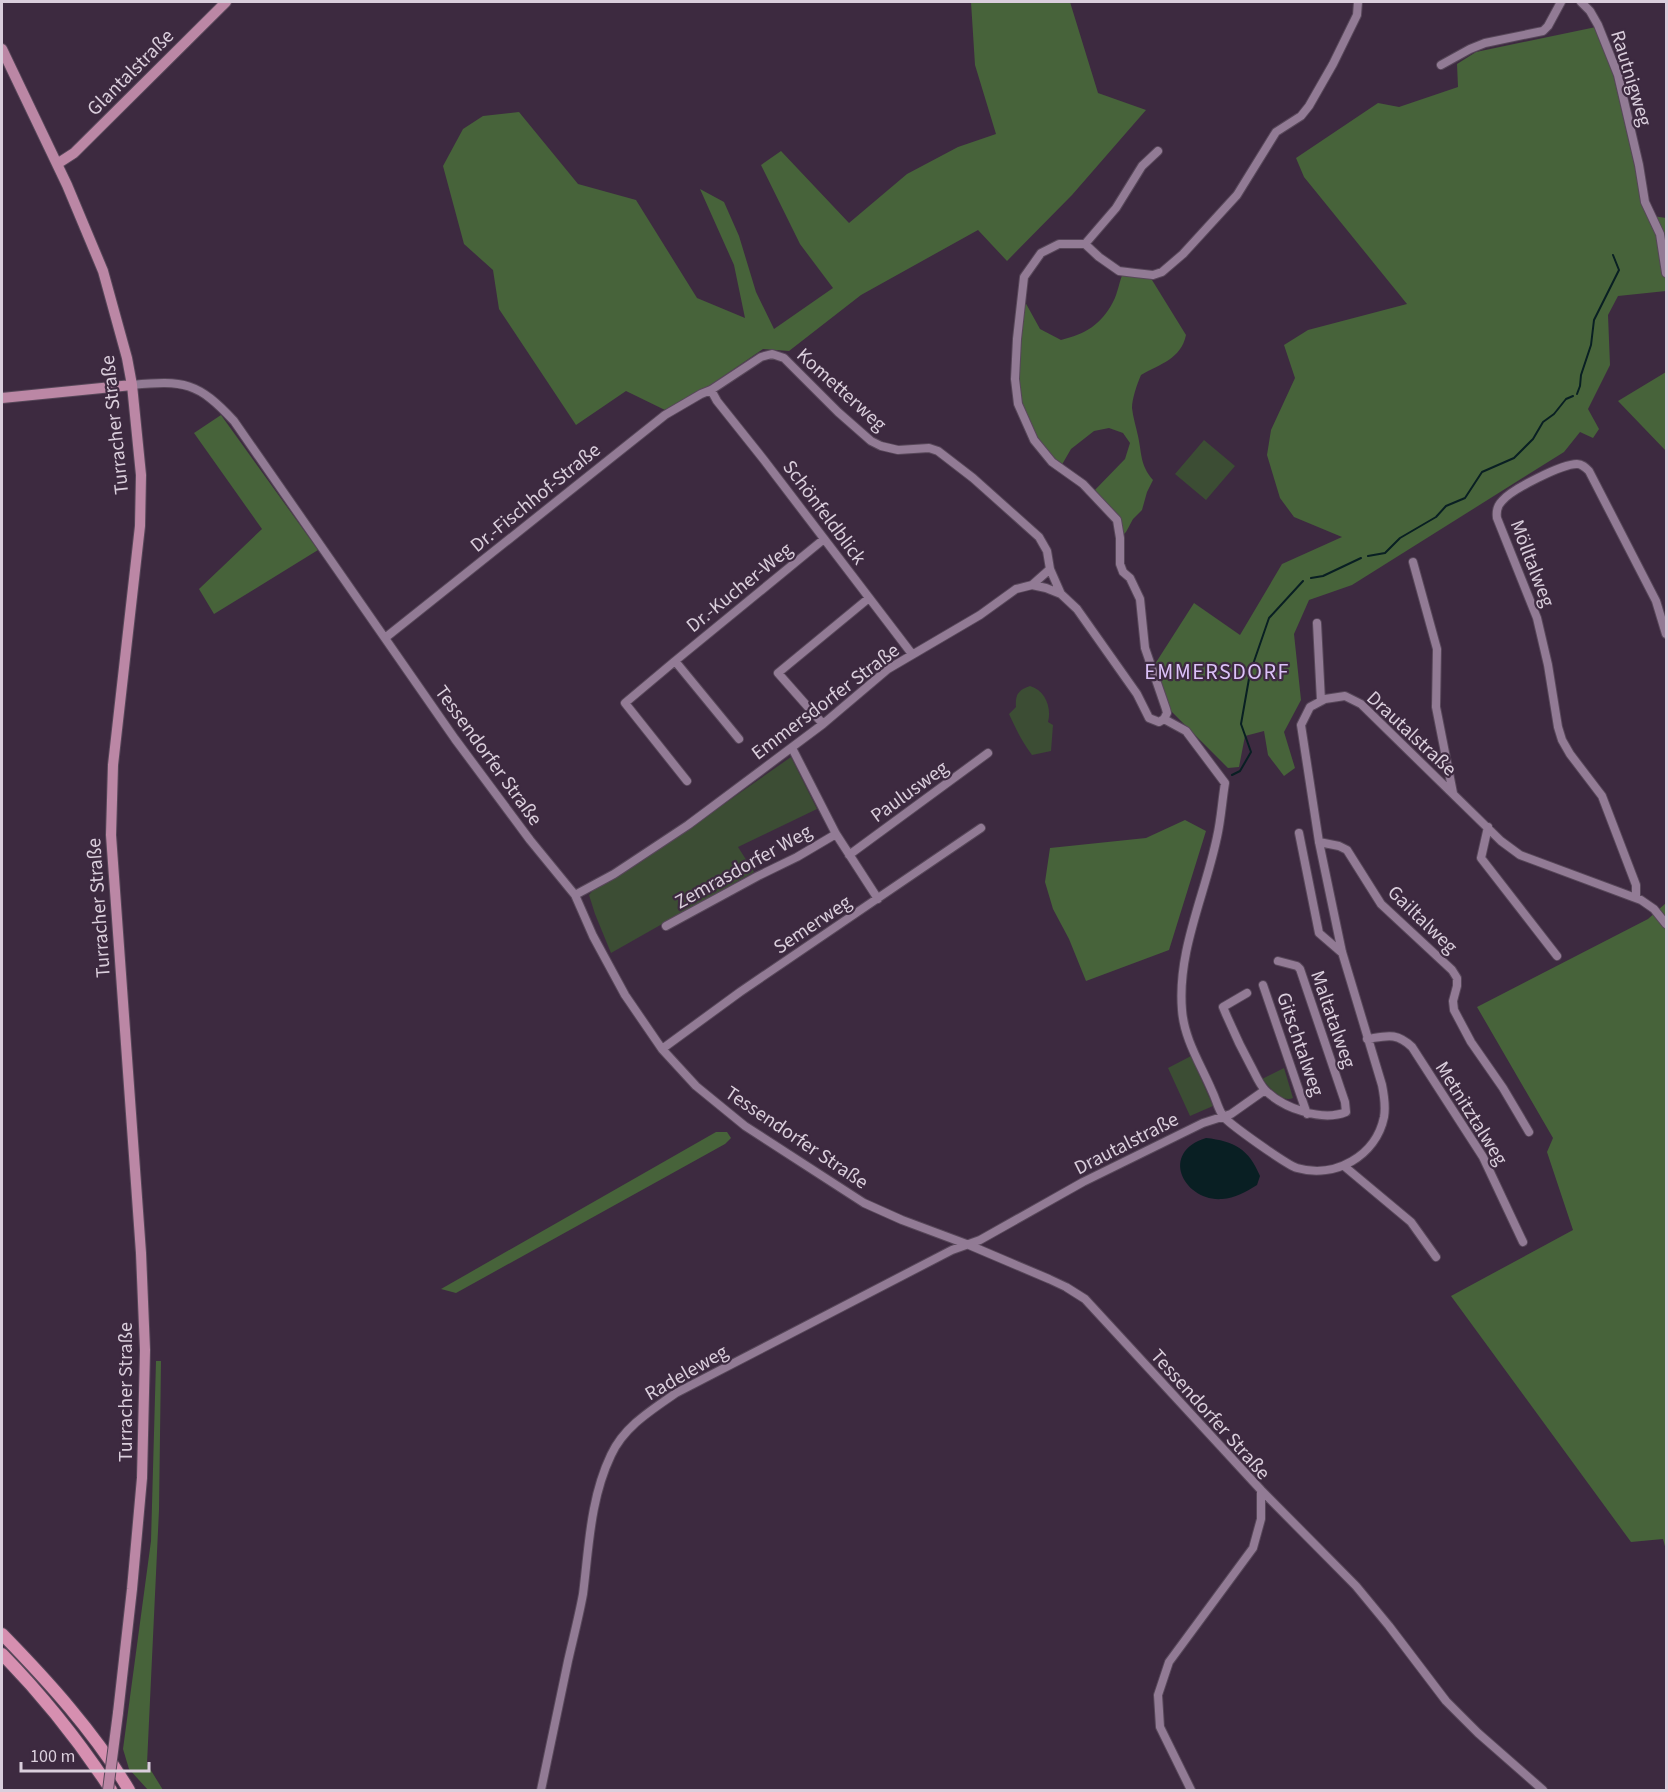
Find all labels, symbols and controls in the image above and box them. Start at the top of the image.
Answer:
street label: Glantalstraße [81,23,181,122]
street label: Rautnigweg [1603,27,1659,130]
street label: Kometterweg [790,342,893,438]
street label: Turracher Straße [94,354,136,496]
street label: Dr.-Fischhof-Straße [464,436,607,559]
street label: Schönfeldblick [776,455,873,571]
street label: Mölltalweg [1503,516,1561,611]
street label: Dr.-Kucher-Weg [681,536,799,639]
street label: Emmersdorfer Straße [746,637,906,767]
district label: EMMERSDORF [1144,656,1290,688]
street label: Tessendorfer Straße [428,680,549,832]
street label: Drautalstraße [1360,685,1463,783]
street label: Paulusweg [865,754,954,830]
street label: Zemrasdorfer Weg [670,818,817,916]
street label: Turracher Straße [80,837,118,979]
street label: Gailtalweg [1381,879,1464,960]
street label: Semerweg [768,888,857,961]
street label: Maltatalweg [1303,967,1363,1072]
street label: Gitschtalweg [1269,989,1331,1100]
street label: Metnitztalweg [1428,1056,1514,1171]
street label: Tessendorfer Straße [719,1079,874,1196]
street label: Drautalstraße [1069,1106,1184,1182]
street label: Turracher Straße [112,1322,140,1462]
street label: Radeleweg [640,1338,733,1408]
street label: Tessendorfer Straße [1144,1343,1277,1486]
scale bar [21,1735,148,1773]
text: 100 m [30,1744,75,1769]

